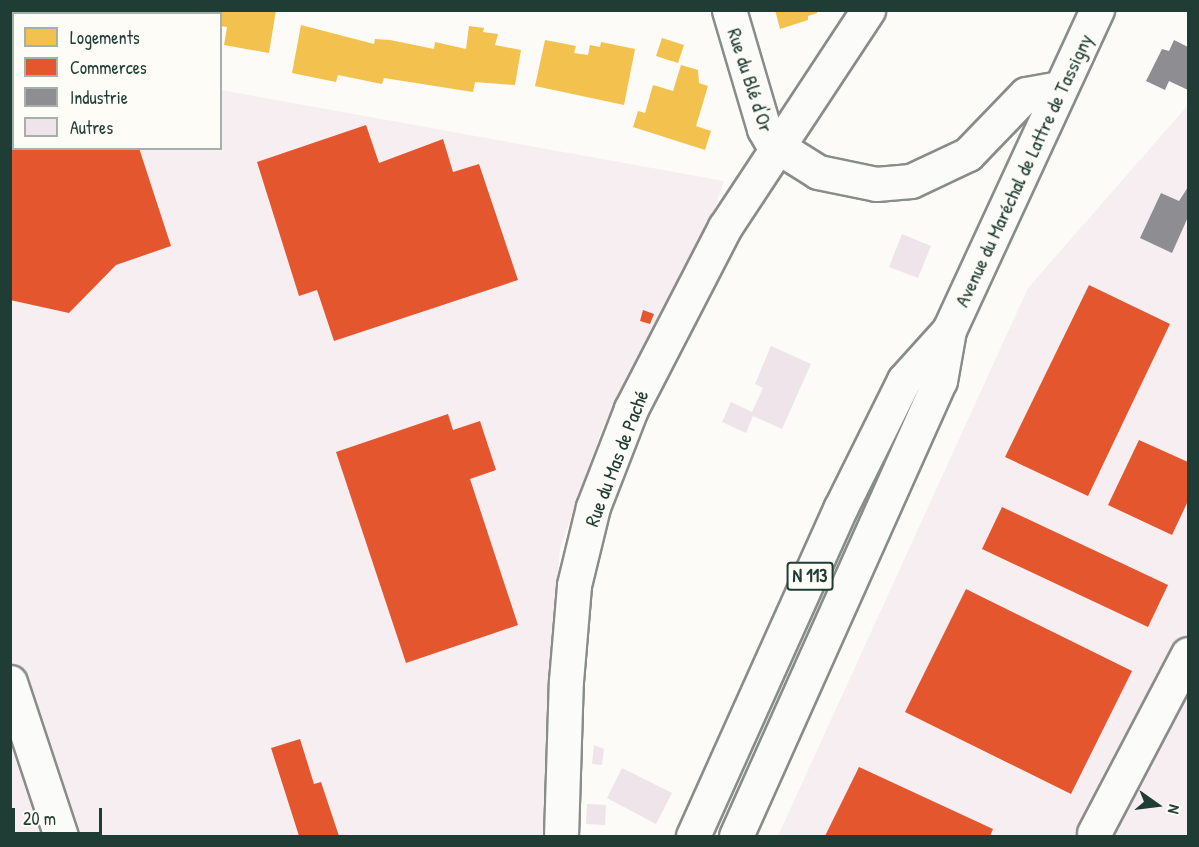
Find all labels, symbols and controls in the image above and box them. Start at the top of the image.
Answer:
legend [12,12,222,150]
text: Logements [70,25,140,50]
street label: Rue du Blé d'Or [723,25,779,135]
street label: Avenue du Maréchal de Lattre de Tassigny [949,30,1097,310]
text: Commerces [70,55,147,80]
text: Industrie [70,85,128,110]
text: Autres [70,115,113,140]
street label: Rue du Mas de Paché [579,386,653,530]
road number: N 113 [786,561,834,591]
north arrow [1127,775,1187,835]
scale bar [15,796,105,834]
text: N [1163,803,1186,816]
text: 20 m [23,806,56,831]

